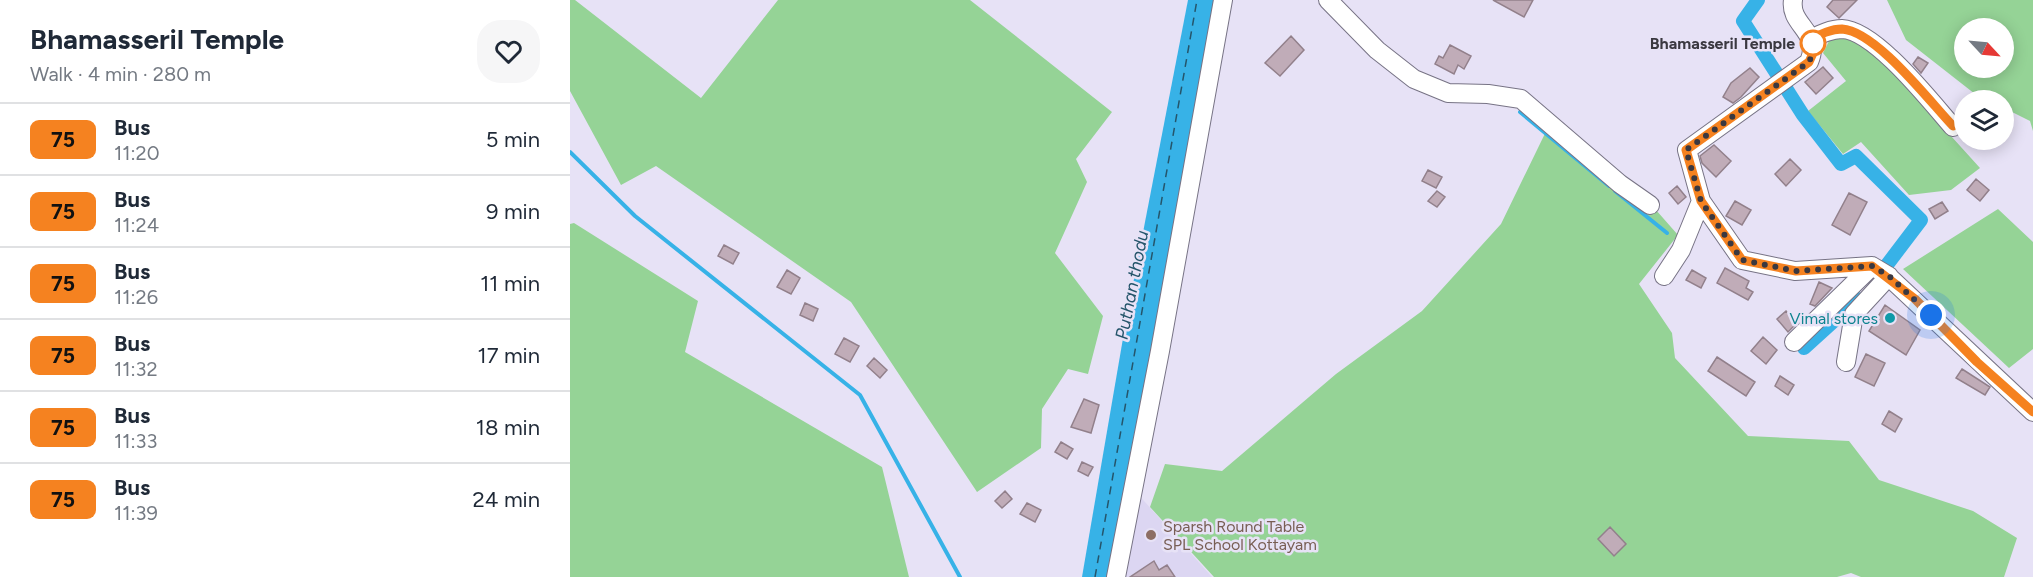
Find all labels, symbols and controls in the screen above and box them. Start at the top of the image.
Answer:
north arrow [1954,18,2014,78]
map controls [1954,18,2014,150]
button: heart [477,20,540,83]
text: Bhamasseril Temple [30,22,284,56]
marker: Bhamasseril Temple [1800,30,1826,56]
place label: Bhamasseril Temple [1650,34,1795,53]
text: Walk · 4 min · 280 m [30,62,211,86]
button: layers [1954,90,2014,150]
text: Bus [114,114,150,141]
text: 5 min [486,126,540,153]
text: 75 [51,127,75,152]
text: 11:20 [114,141,160,165]
text: Bus [114,186,150,213]
text: 9 min [486,198,540,225]
text: 75 [51,199,75,224]
text: 11:24 [114,213,159,237]
water label: Puthan thodu [1111,229,1153,341]
text: Bus [114,258,150,285]
text: 11 min [480,270,540,297]
text: 75 [51,271,75,296]
text: 11:26 [114,285,158,309]
your location [1916,300,1946,330]
place label: Vimal stores [1790,309,1878,328]
marker: Vimal stores [1883,311,1897,325]
text: Bus [114,330,150,357]
text: 17 min [478,342,540,369]
text: 75 [51,343,75,368]
text: 11:32 [114,357,158,381]
text: Bus [114,402,150,429]
text: 18 min [476,414,540,441]
text: 75 [51,415,75,440]
text: 11:33 [114,429,157,453]
text: Bus [114,474,150,501]
text: 24 min [473,486,540,513]
text: 75 [51,487,75,512]
text: 11:39 [114,501,158,525]
place label: Sparsh Round Table SPL School Kottayam [1163,517,1317,554]
marker: Sparsh Round Table SPL School Kottayam [1144,528,1158,542]

